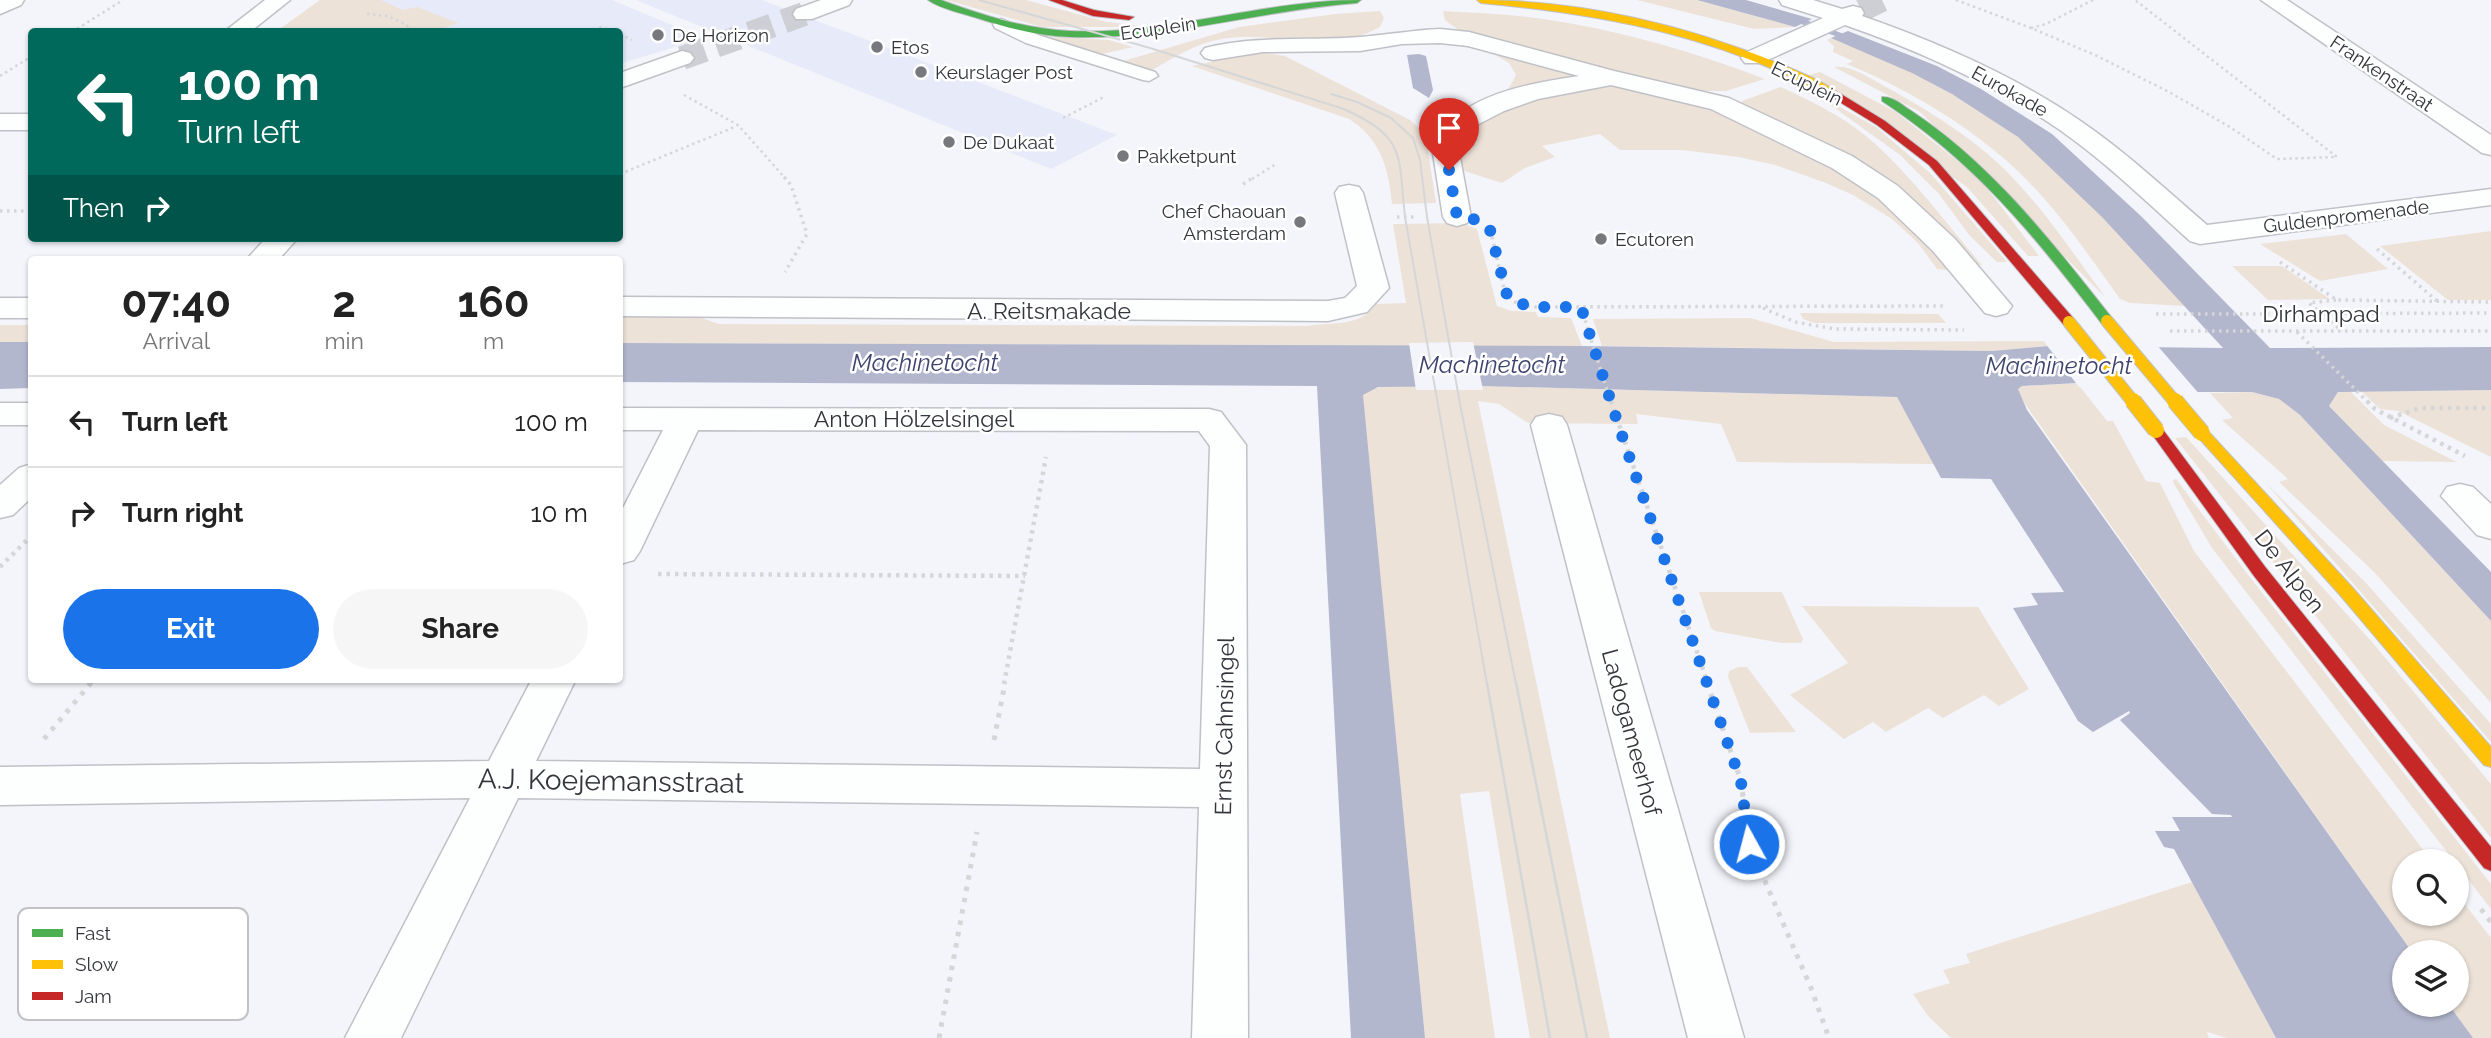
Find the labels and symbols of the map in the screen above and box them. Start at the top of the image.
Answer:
street label: Ecuplein [1119,12,1197,44]
place label: De Horizon [672,24,769,46]
marker: De Horizon [650,27,666,43]
street label: Frankenstraat [2326,30,2438,116]
place label: Etos [891,36,929,58]
marker: Etos [869,39,885,55]
street label: Ecuplein [1768,56,1846,110]
place label: Keurslager Post [935,61,1074,83]
street label: Eurokade [1968,61,2052,121]
marker: Keurslager Post [913,64,929,80]
pin [1419,98,1479,170]
place label: De Dukaat [963,131,1055,153]
marker: De Dukaat [941,134,957,150]
place label: Pakketpunt [1137,145,1237,167]
marker: Pakketpunt [1115,148,1131,164]
street label: Guldenpromenade [2262,195,2430,237]
place label: Chef Chaouan Amsterdam [1162,200,1286,244]
marker: Chef Chaouan Amsterdam [1292,214,1308,230]
place label: Ecutoren [1615,228,1694,250]
marker: Ecutoren [1593,231,1609,247]
street label: A. Reitsmakade [967,297,1131,324]
street label: Dirhampad [2262,300,2380,327]
water label: Machinetocht [852,348,999,377]
water label: Machinetocht [1419,350,1566,379]
water label: Machinetocht [1986,351,2133,380]
street label: Anton Hölzelsingel [814,405,1015,432]
street label: De Alpen [2249,524,2331,618]
street label: Ernst Cahnsingel [1209,636,1239,816]
street label: Ladogameerhof [1597,646,1668,820]
street label: A.J. Koejemansstraat [478,762,745,800]
position arrow [1712,807,1786,881]
legend [18,908,248,1020]
text: Fast [75,922,111,944]
text: Slow [75,953,119,975]
text: Jam [75,985,112,1007]

